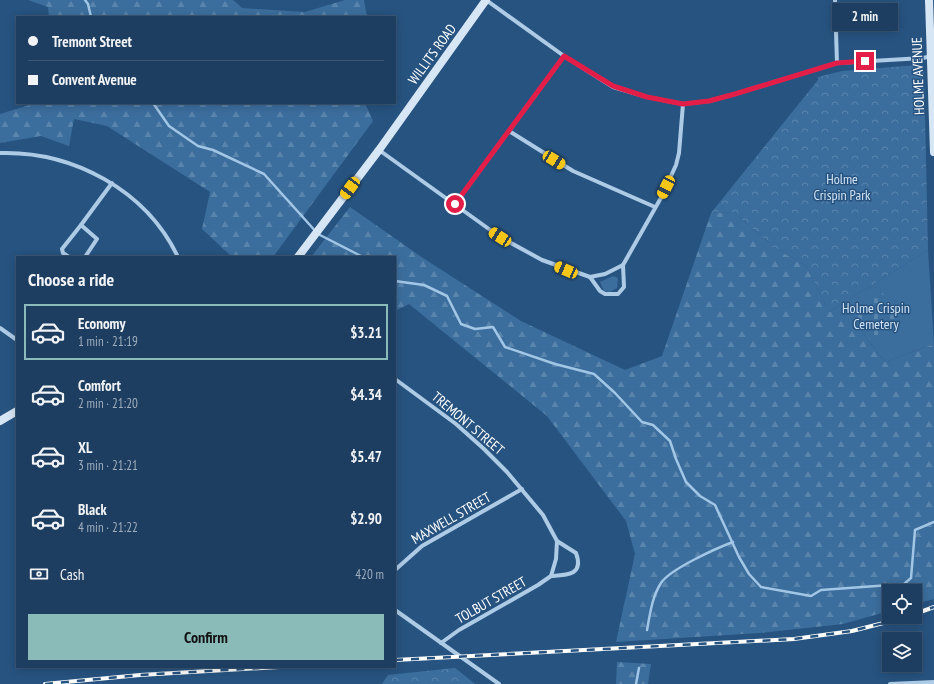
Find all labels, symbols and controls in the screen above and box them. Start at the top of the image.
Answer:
callout: 2 min [832,3,898,31]
text: 2 min [852,8,878,25]
street label: WILLITS ROAD [404,20,460,88]
text: Tremont Street [52,32,132,51]
street label: HOLME AVENUE [908,37,928,115]
route end [856,52,874,70]
text: Convent Avenue [52,70,137,89]
car [541,149,567,171]
park label: Holme Crispin Park [814,170,871,204]
car [655,174,677,200]
car [338,175,362,201]
route start [446,195,464,213]
car [487,225,513,249]
car [553,260,579,280]
text: Choose a ride [28,268,114,291]
park label: Holme Crispin Cemetery [842,299,910,333]
icon: car [30,314,66,350]
text: Economy [78,314,126,333]
text: $3.21 [350,323,382,342]
text: 1 min · 21:19 [78,333,138,350]
icon: car [30,376,66,412]
text: Comfort [78,376,121,395]
text: $4.34 [350,385,382,404]
street label: TREMONT STREET [428,387,508,459]
text: 2 min · 21:20 [78,395,138,412]
icon: car [30,438,66,474]
text: XL [78,438,92,457]
text: $5.47 [350,447,382,466]
text: 3 min · 21:21 [78,457,138,474]
street label: MAXWELL STREET [408,488,495,548]
icon: car [30,500,66,536]
text: Black [78,500,107,519]
text: $2.90 [350,509,382,528]
text: 4 min · 21:22 [78,519,138,536]
icon: cash [28,563,50,585]
text: Cash [60,565,84,584]
text: 420 m [355,566,384,583]
street label: TOLBUT STREET [452,572,530,628]
map controls [882,584,922,672]
button: locate [882,584,922,624]
button: Confirm [28,614,384,660]
button: layers [882,632,922,672]

